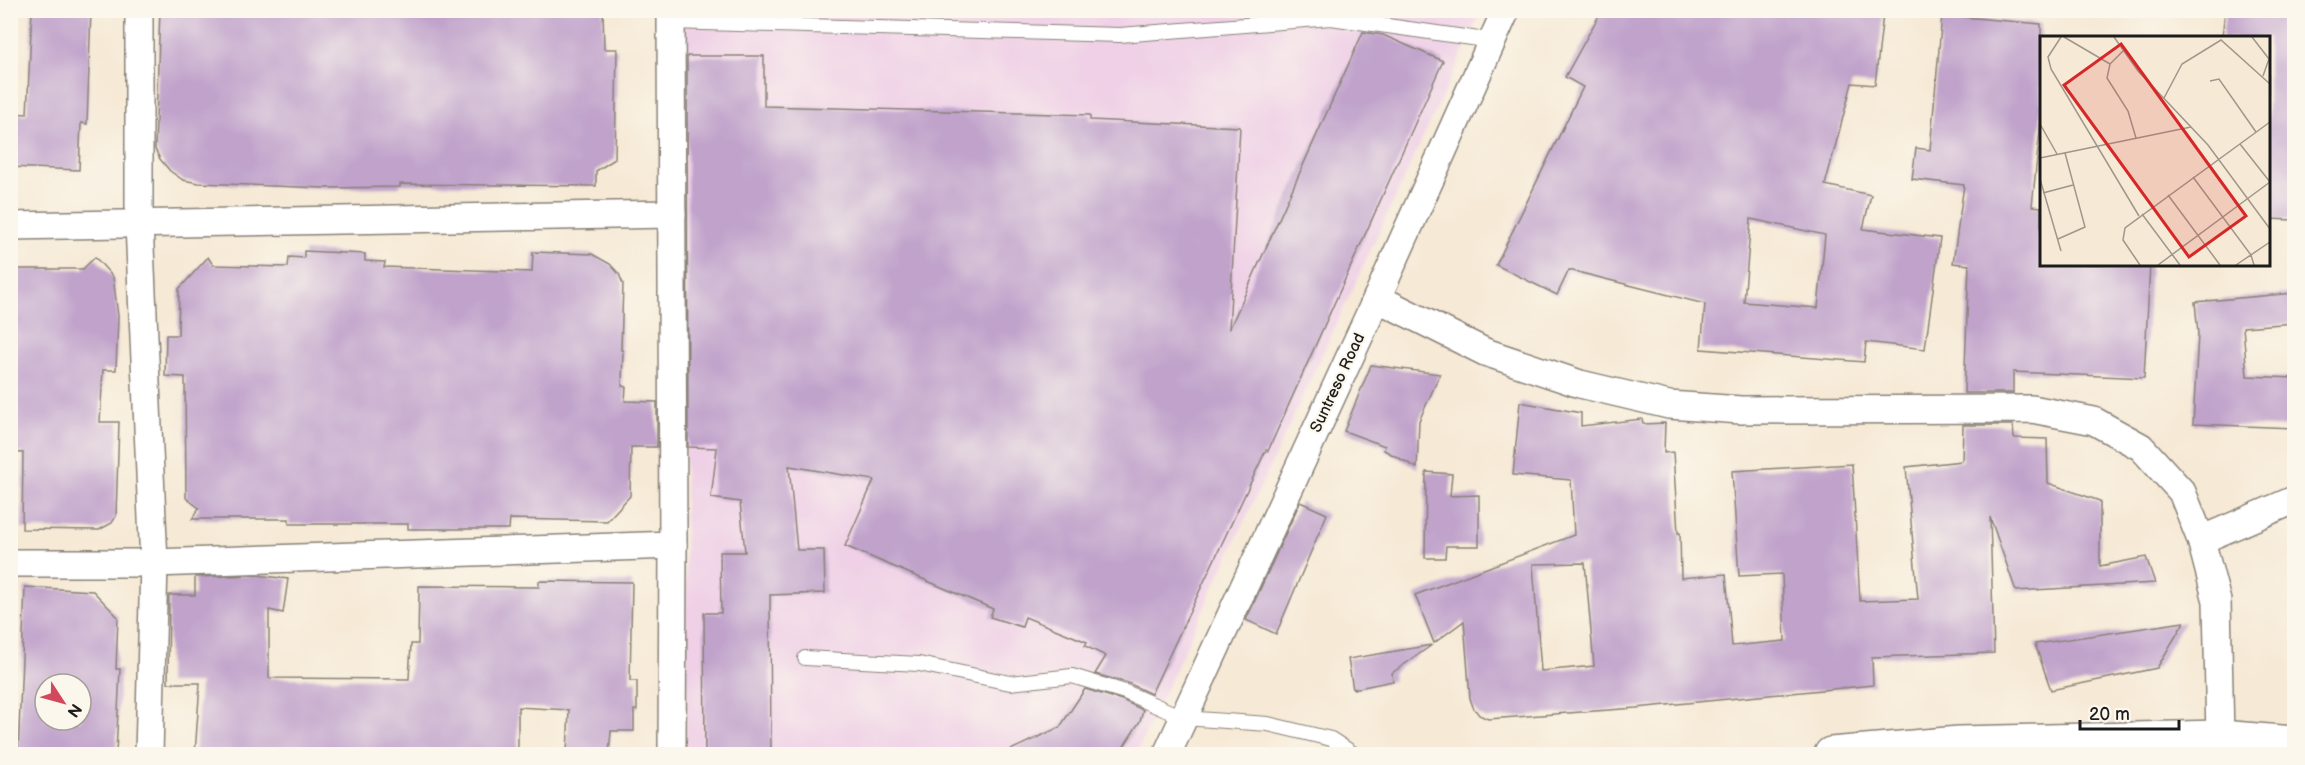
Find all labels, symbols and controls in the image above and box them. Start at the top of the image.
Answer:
inset map [2040,36,2269,266]
street label: Suntreso Road [1307,330,1369,436]
north arrow [33,672,93,732]
scale bar [2080,693,2179,731]
text: N [63,699,85,720]
text: 20 m [2089,704,2130,725]

